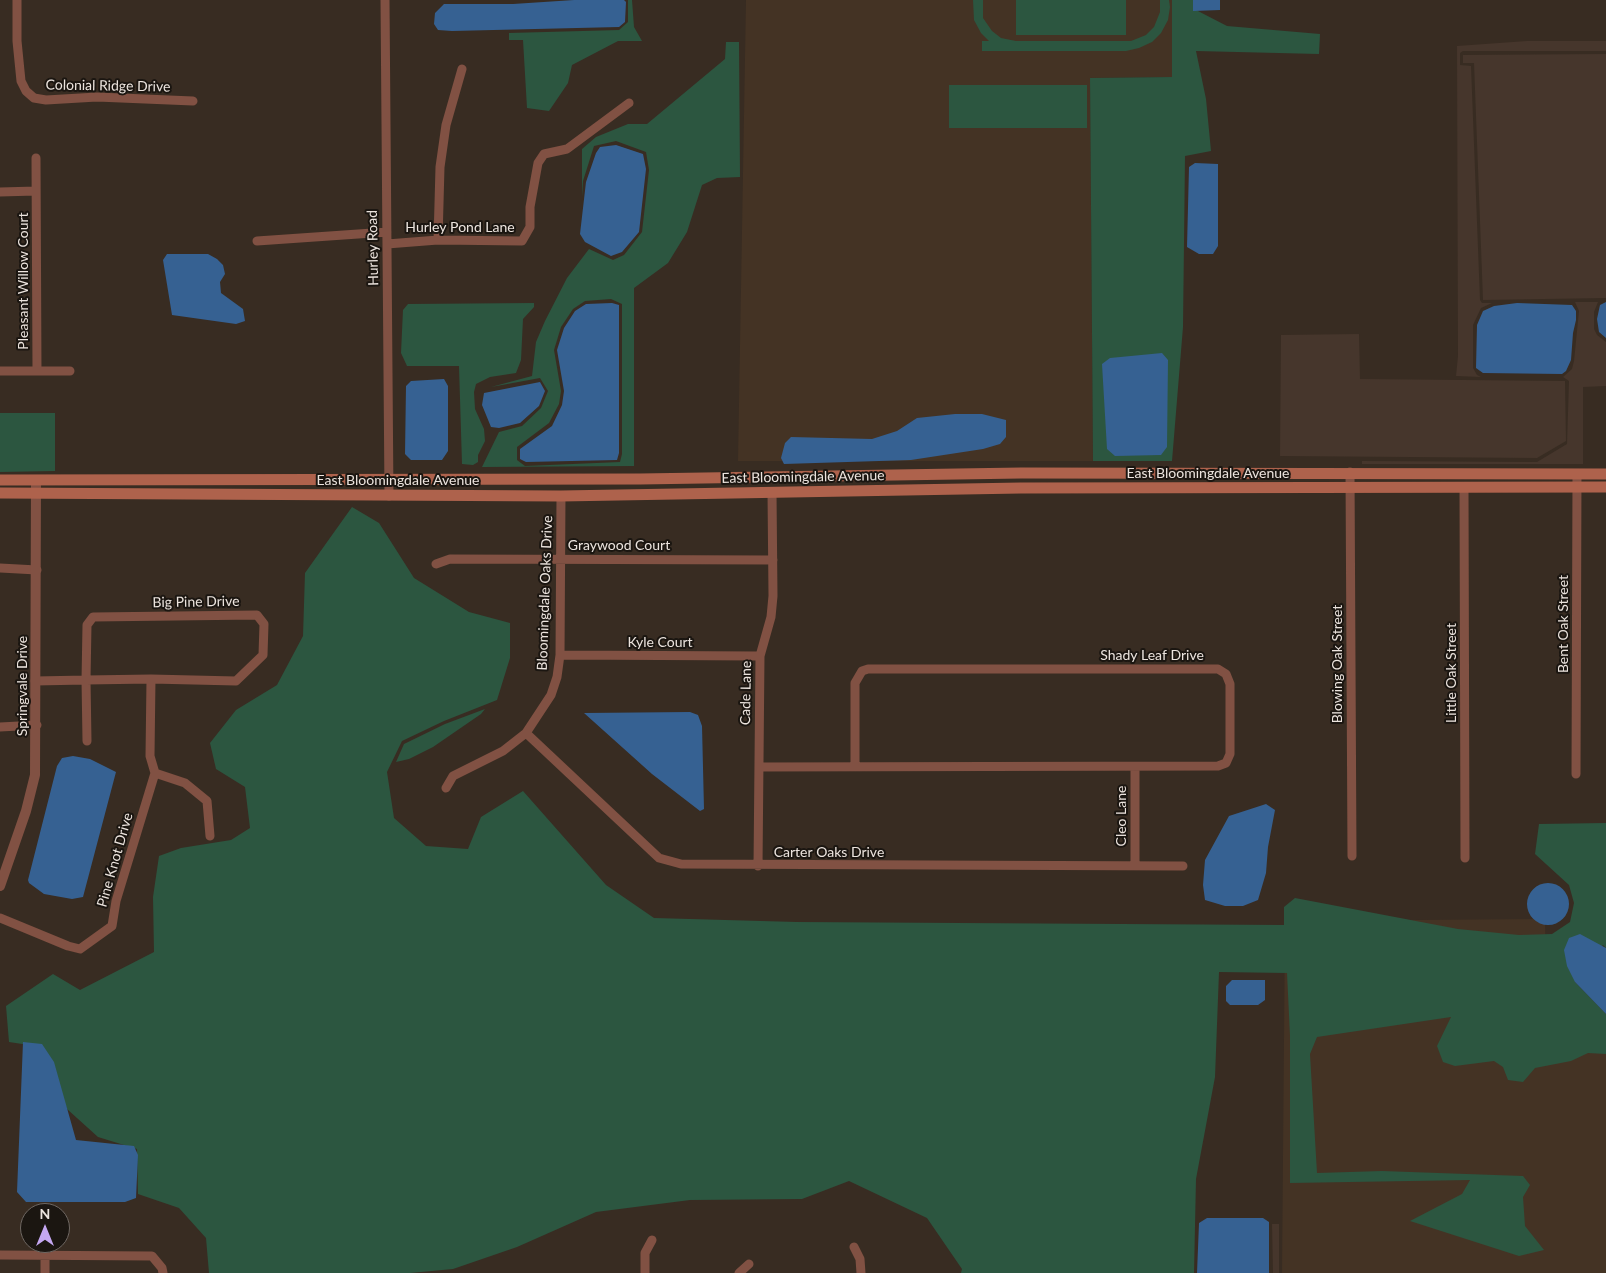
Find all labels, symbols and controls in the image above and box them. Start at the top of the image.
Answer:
street label: Colonial Ridge Drive [45,77,171,95]
street label: Hurley Road [364,210,382,286]
street label: Pleasant Willow Court [15,212,31,350]
street label: Hurley Pond Lane [405,219,515,235]
street label: East Bloomingdale Avenue [1126,465,1290,481]
street label: East Bloomingdale Avenue [721,467,885,487]
street label: East Bloomingdale Avenue [316,472,480,488]
street label: Bloomingdale Oaks Drive [534,515,556,671]
street label: Graywood Court [568,537,670,553]
street label: Bent Oak Street [1555,575,1571,673]
street label: Big Pine Drive [152,593,240,611]
street label: Blowing Oak Street [1329,605,1345,723]
street label: Little Oak Street [1443,623,1459,723]
street label: Kyle Court [627,634,693,650]
street label: Springvale Drive [14,636,30,736]
street label: Shady Leaf Drive [1100,647,1204,663]
street label: Cade Lane [737,661,755,725]
street label: Cleo Lane [1113,786,1129,846]
street label: Pine Knot Drive [94,811,136,909]
street label: Carter Oaks Drive [774,844,884,860]
north arrow [20,1203,70,1253]
text: N [40,1205,50,1222]

